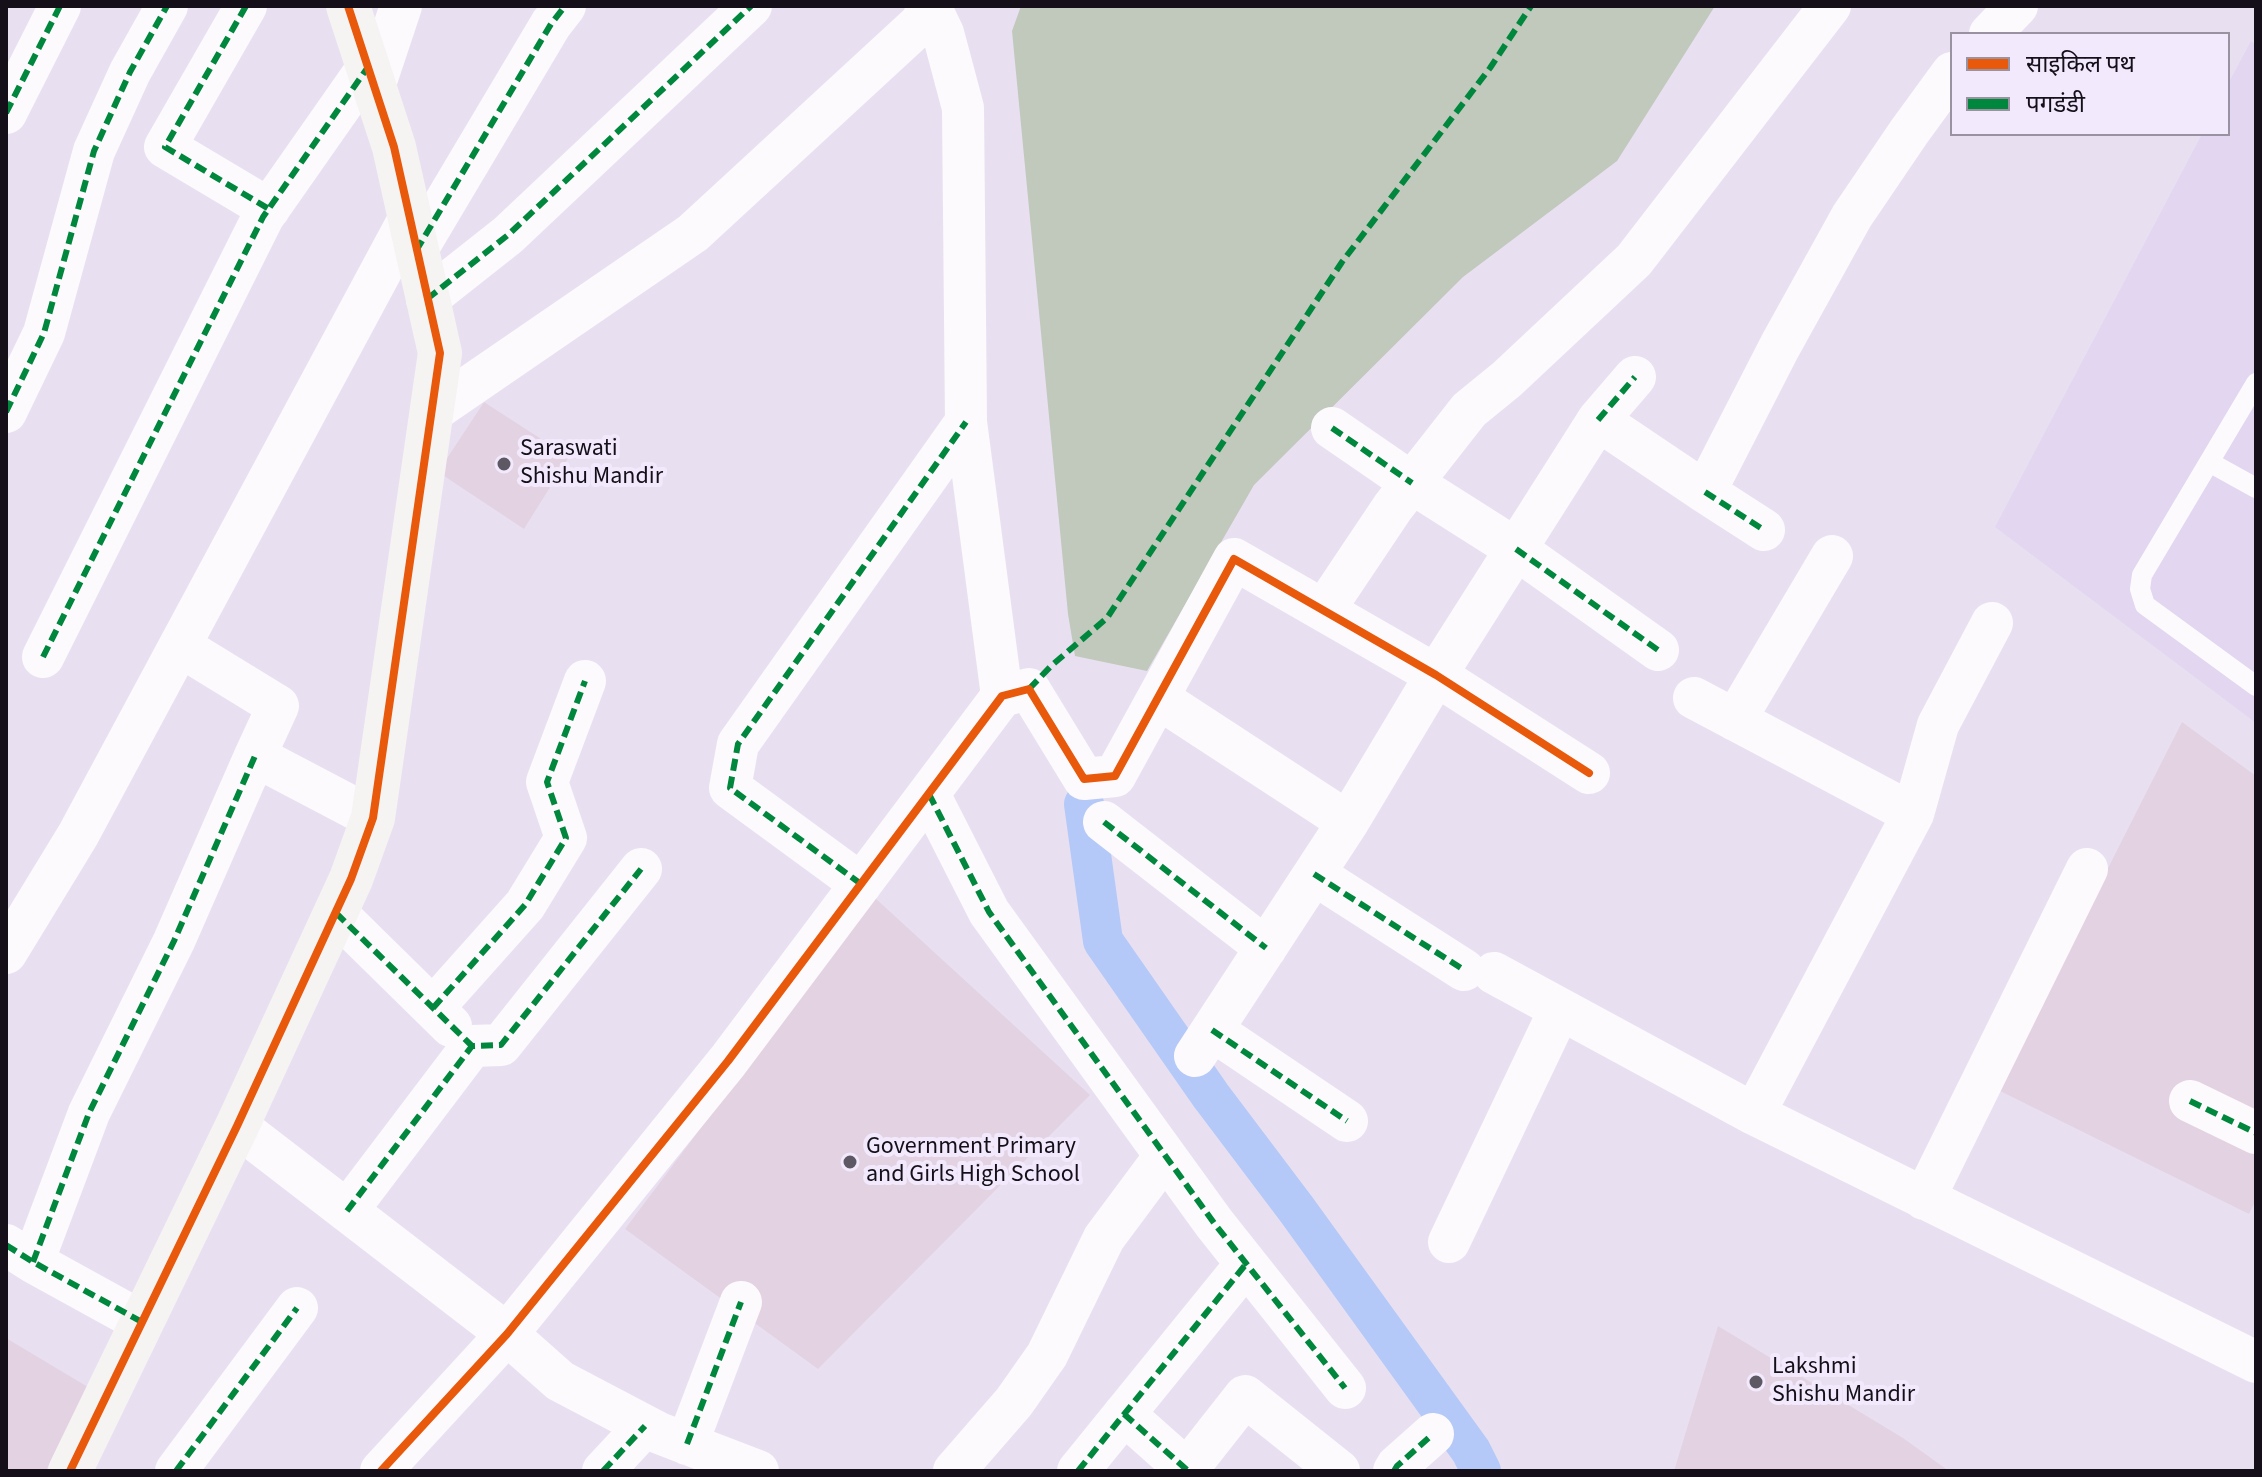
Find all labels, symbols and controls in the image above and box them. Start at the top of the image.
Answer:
legend [1950,32,2230,136]
text: साइकिल पथ [2026,47,2135,82]
text: पगडंडी [2026,87,2085,122]
place label: Saraswati Shishu Mandir [520,436,663,492]
marker: Saraswati Shishu Mandir [495,455,513,473]
place label: Government Primary and Girls High School [866,1134,1080,1190]
marker: Government Primary and Girls High School [841,1153,859,1171]
place label: Lakshmi Shishu Mandir [1772,1354,1915,1410]
marker: Lakshmi Shishu Mandir [1747,1373,1765,1391]

